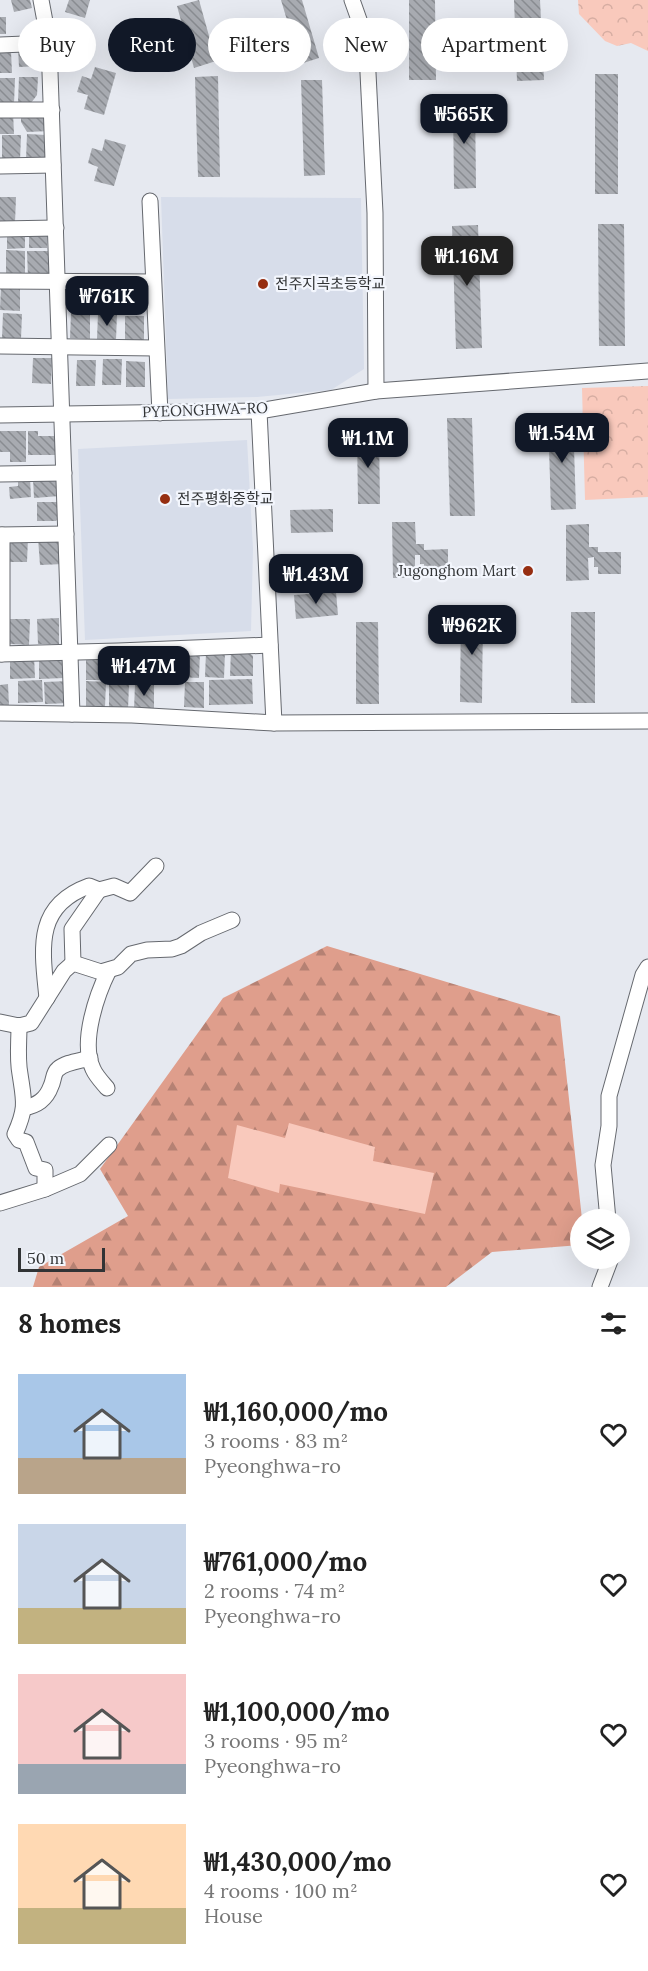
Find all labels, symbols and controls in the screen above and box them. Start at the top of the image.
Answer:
chip: Buy [18,18,96,72]
chip: Rent [108,18,196,72]
chip: Filters [208,18,311,72]
chip: New [323,18,409,72]
chip: Apartment [421,18,568,72]
pin: ₩565K [422,94,506,145]
text: ₩565K [434,101,494,126]
pin: ₩1.16M [418,236,516,287]
text: ₩1.16M [435,243,499,268]
place label: 전주지곡초등학교 [275,274,385,293]
pin: ₩761K [65,276,149,327]
marker: 전주지곡초등학교 [256,277,270,291]
text: ₩761K [79,283,135,308]
street label: PYEONGHWA-RO [142,398,268,421]
pin: ₩1.54M [513,413,611,464]
pin: ₩1.1M [326,418,410,469]
text: ₩1.54M [529,420,595,445]
text: ₩1.1M [342,425,394,450]
place label: 전주평화중학교 [177,489,274,508]
marker: 전주평화중학교 [158,492,172,506]
pin: ₩1.43M [267,554,365,605]
text: ₩1.43M [283,561,349,586]
place label: Jugonghom Mart [397,561,516,580]
marker: Jugonghom Mart [521,564,535,578]
pin: ₩962K [430,605,514,656]
text: ₩962K [442,612,502,637]
pin: ₩1.47M [95,646,193,697]
text: ₩1.47M [112,653,176,678]
map controls [570,1209,630,1269]
button: layers [570,1209,630,1269]
scale bar [18,1245,105,1272]
text: 50 m [27,1248,64,1268]
text: 8 homes [18,1307,121,1340]
icon: filters [597,1307,630,1340]
text: ₩1,160,000/mo [204,1395,388,1428]
icon: home [66,1398,138,1470]
icon: heart [597,1418,630,1451]
text: 3 rooms · 83 m² [204,1428,348,1453]
text: Pyeonghwa-ro [204,1453,341,1478]
text: ₩761,000/mo [204,1545,367,1578]
icon: home [66,1548,138,1620]
icon: heart [597,1568,630,1601]
text: 2 rooms · 74 m² [204,1578,345,1603]
text: Pyeonghwa-ro [204,1603,341,1628]
text: ₩1,100,000/mo [204,1695,390,1728]
icon: home [66,1698,138,1770]
icon: heart [597,1718,630,1751]
text: 3 rooms · 95 m² [204,1728,348,1753]
text: Pyeonghwa-ro [204,1753,341,1778]
text: ₩1,430,000/mo [204,1845,391,1878]
icon: home [66,1848,138,1920]
icon: heart [597,1868,630,1901]
text: 4 rooms · 100 m² [204,1878,358,1903]
text: House [204,1903,263,1928]

